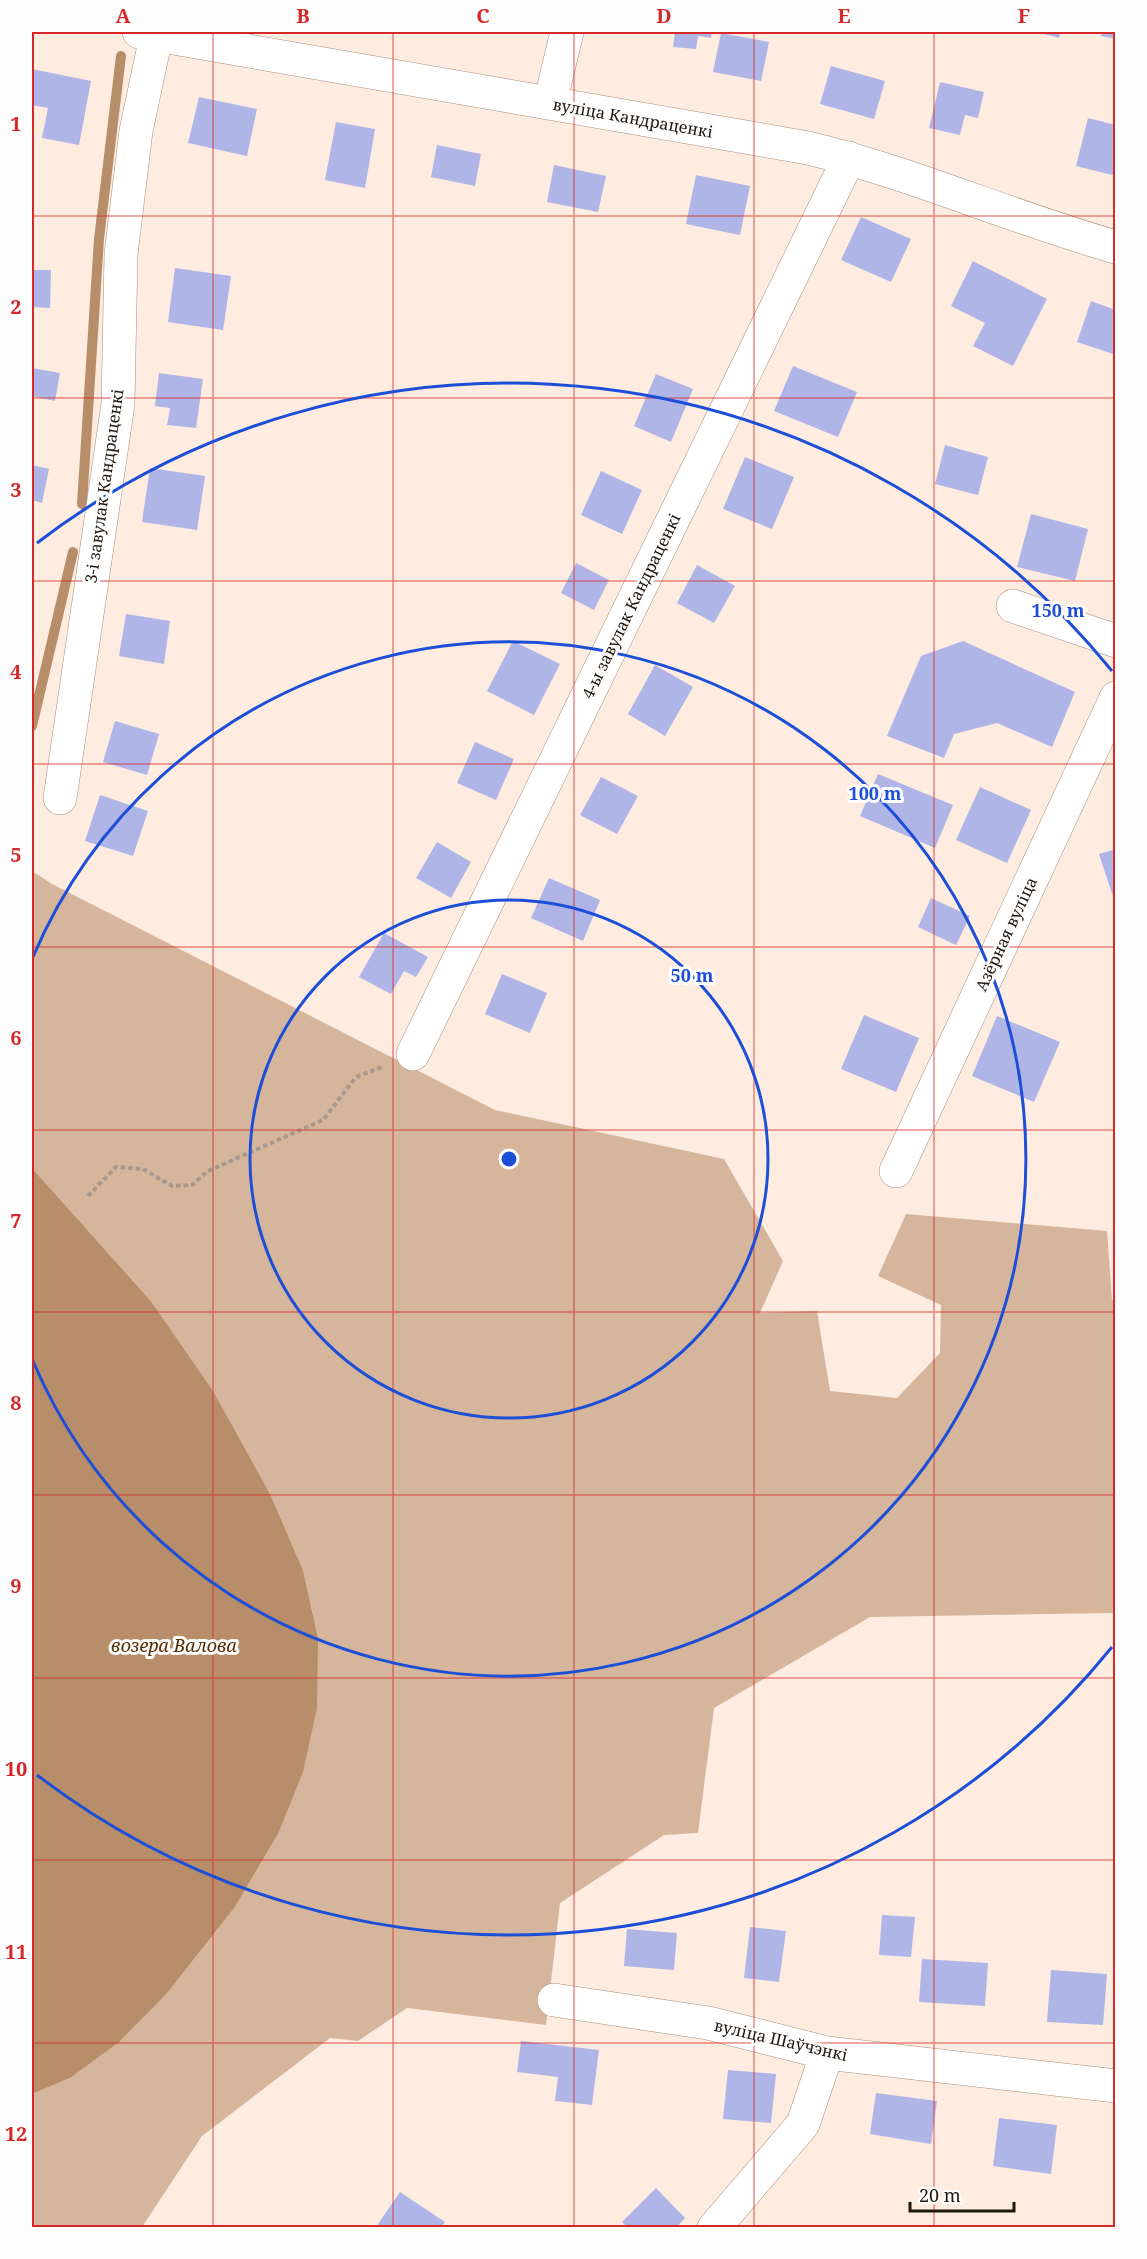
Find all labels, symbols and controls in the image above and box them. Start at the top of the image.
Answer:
text: A [115,2,131,29]
text: B [296,2,310,29]
text: C [476,2,490,29]
text: D [656,2,672,29]
text: E [837,2,851,29]
text: F [1018,2,1030,29]
street label: вуліца Кандраценкі [551,93,715,143]
text: 1 [10,110,22,137]
text: 2 [10,293,22,320]
street label: 3-і завулак Кандраценкі [79,387,129,585]
text: 3 [10,476,22,503]
street label: 4-ы завулак Кандраценкі [577,509,686,702]
text: 150 m [1032,598,1085,622]
text: 4 [10,658,22,685]
text: 100 m [849,781,902,805]
text: 5 [10,841,22,868]
street label: Азёрная вуліца [970,873,1042,995]
text: 50 m [671,963,714,987]
text: 6 [10,1024,22,1051]
centre of rings [499,1149,519,1169]
text: 7 [10,1207,22,1234]
text: 8 [10,1389,22,1416]
text: 9 [10,1572,22,1599]
water label: возера Валова [111,1633,237,1657]
text: 10 [5,1755,27,1782]
text: 11 [5,1938,27,1965]
street label: вуліца Шаўчэнкі [712,2014,850,2066]
text: 12 [5,2120,27,2147]
scale bar [910,2175,1014,2213]
text: 20 m [919,2183,961,2207]

